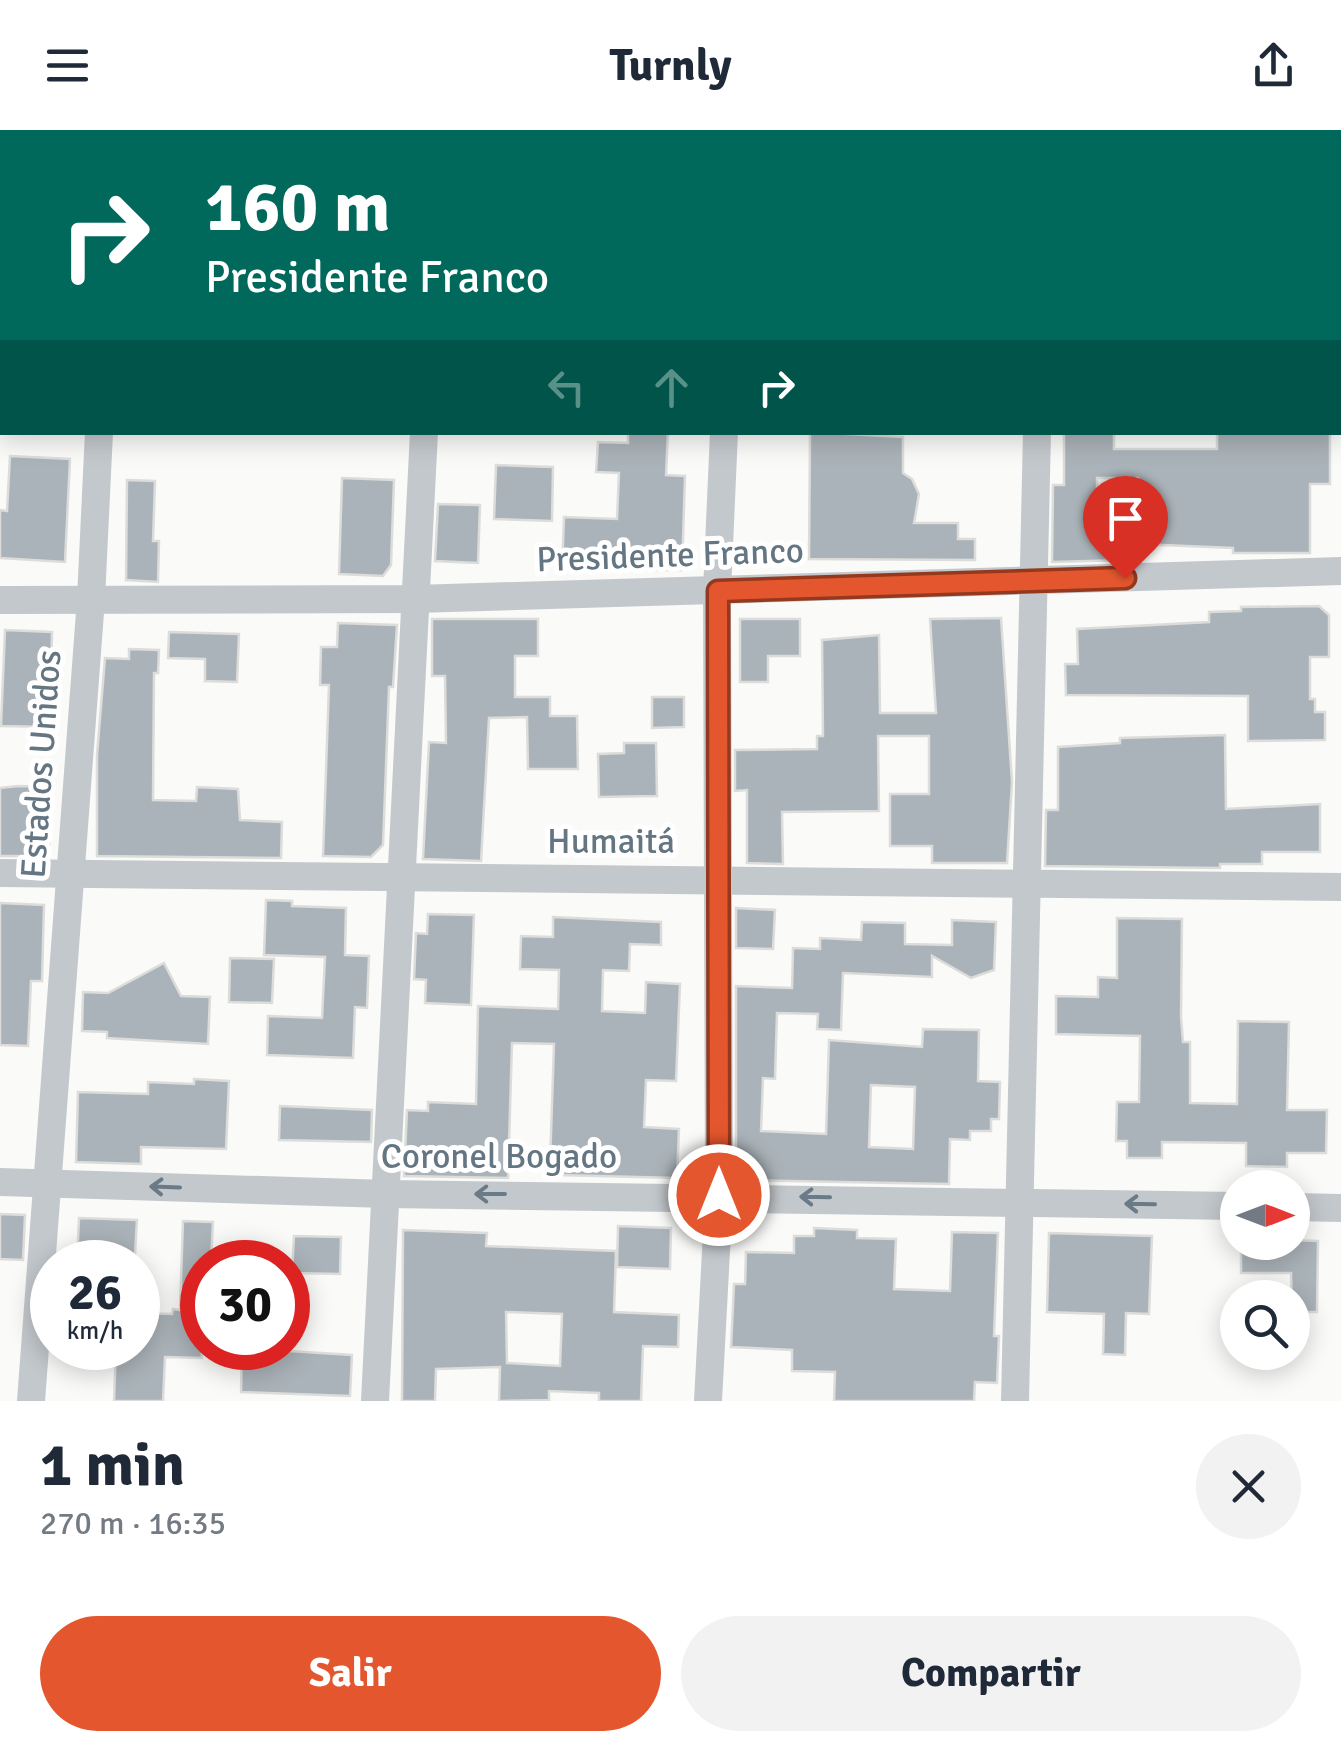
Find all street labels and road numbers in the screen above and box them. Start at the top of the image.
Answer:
street label: Presidente Franco [536,529,804,581]
street label: Estados Unidos [12,648,70,880]
street label: Humaitá [547,820,675,863]
street label: Coronel Bogado [381,1135,617,1178]

